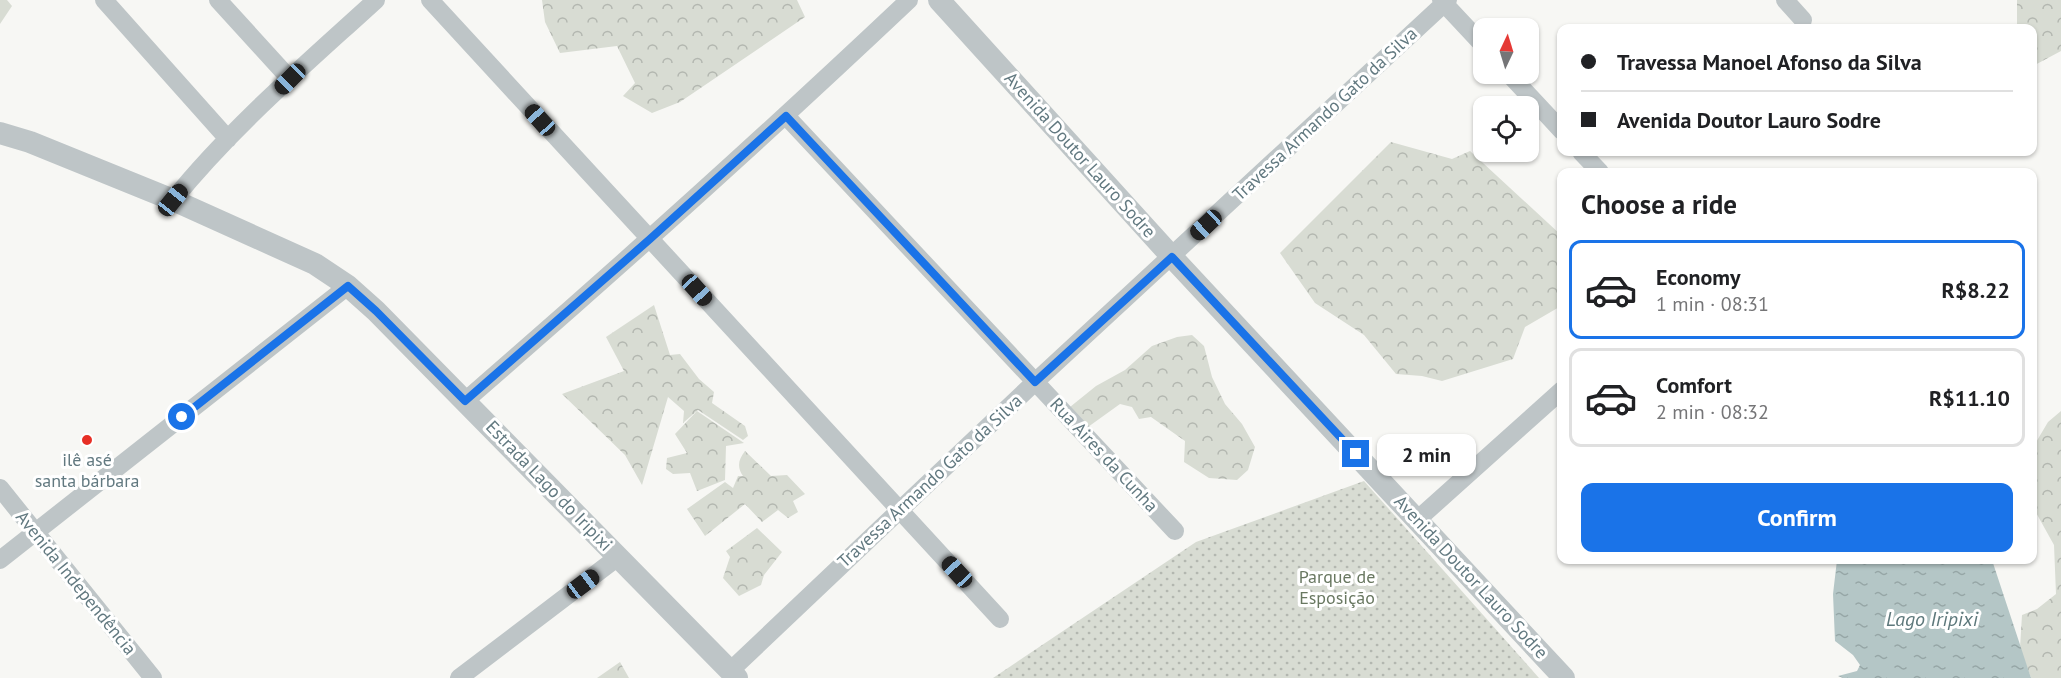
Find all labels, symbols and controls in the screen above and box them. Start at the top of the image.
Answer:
north arrow [1473,18,1539,84]
map controls [1473,18,1539,162]
street label: Travessa Armando Gato da Silva [1228,22,1422,205]
text: Travessa Manoel Afonso da Silva [1617,48,1922,76]
car [271,60,309,98]
street label: Avenida Doutor Lauro Sodre [1000,67,1161,242]
button: locate [1473,96,1539,162]
car [521,101,559,139]
text: Avenida Doutor Lauro Sodre [1617,106,1881,134]
car [155,180,191,220]
text: Choose a ride [1581,187,1737,221]
car [1187,206,1225,244]
icon: car [1584,263,1638,317]
text: Economy [1656,263,1740,291]
car [678,271,716,309]
text: R$8.22 [1941,276,2010,304]
text: 1 min · 08:31 [1656,291,1769,317]
icon: car [1584,371,1638,425]
text: Comfort [1656,371,1732,399]
text: R$11.10 [1929,384,2010,412]
street label: Travessa Armando Gato da Silva [833,389,1027,572]
street label: Rua Aires da Cunha [1045,393,1163,517]
text: 2 min · 08:32 [1656,399,1769,425]
route start [168,403,195,430]
street label: Estrada Lago do Iripixi [481,416,618,556]
marker: ilê asé santa bárbara [80,433,94,447]
callout: 2 min [1377,433,1476,475]
route end [1342,440,1369,467]
text: 2 min [1402,442,1451,468]
place label: ilê asé santa bárbara [35,448,139,492]
button: Confirm [1581,483,2013,552]
street label: Avenida Doutor Lauro Sodre [1389,490,1553,663]
street label: Avenida Independência [11,506,142,659]
car [938,553,976,591]
park label: Parque de Esposição [1299,565,1375,609]
car [563,566,603,602]
water label: Lago Iripixi [1886,606,1979,632]

